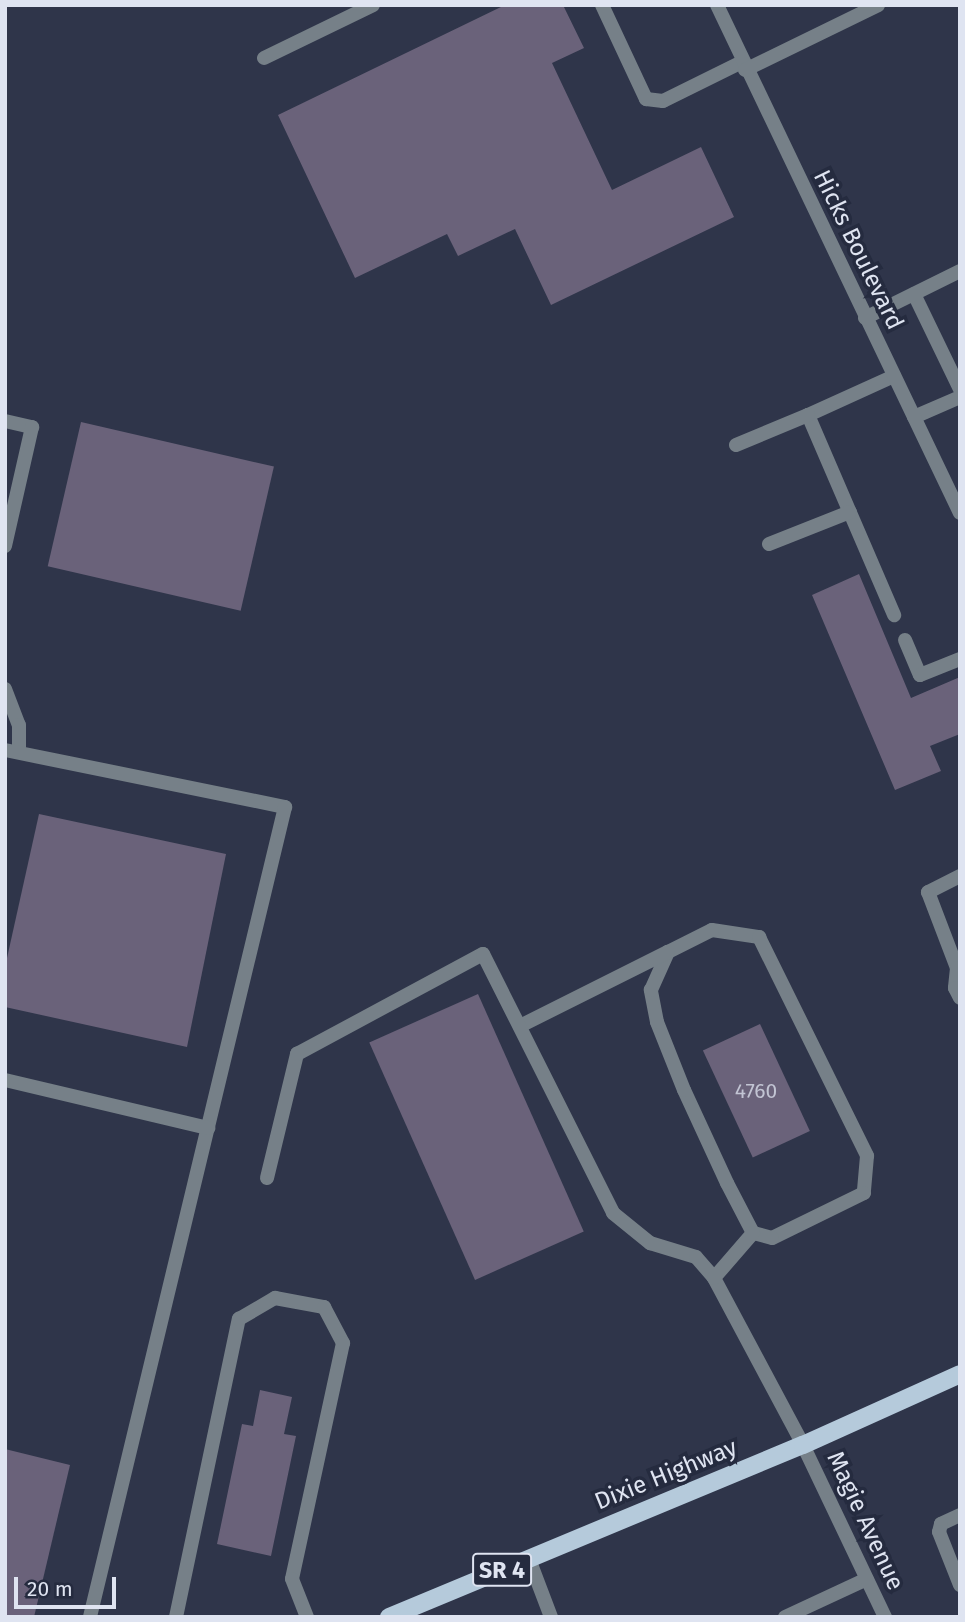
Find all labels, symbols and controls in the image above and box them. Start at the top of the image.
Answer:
street label: Hicks Boulevard [807,165,909,335]
house number: 4760 [735,1078,777,1104]
street label: Dixie Highway [591,1433,741,1517]
street label: Magie Avenue [820,1447,910,1595]
road number: SR 4 [470,1550,534,1590]
scale bar [18,1562,119,1606]
text: 20 m [27,1576,73,1602]

